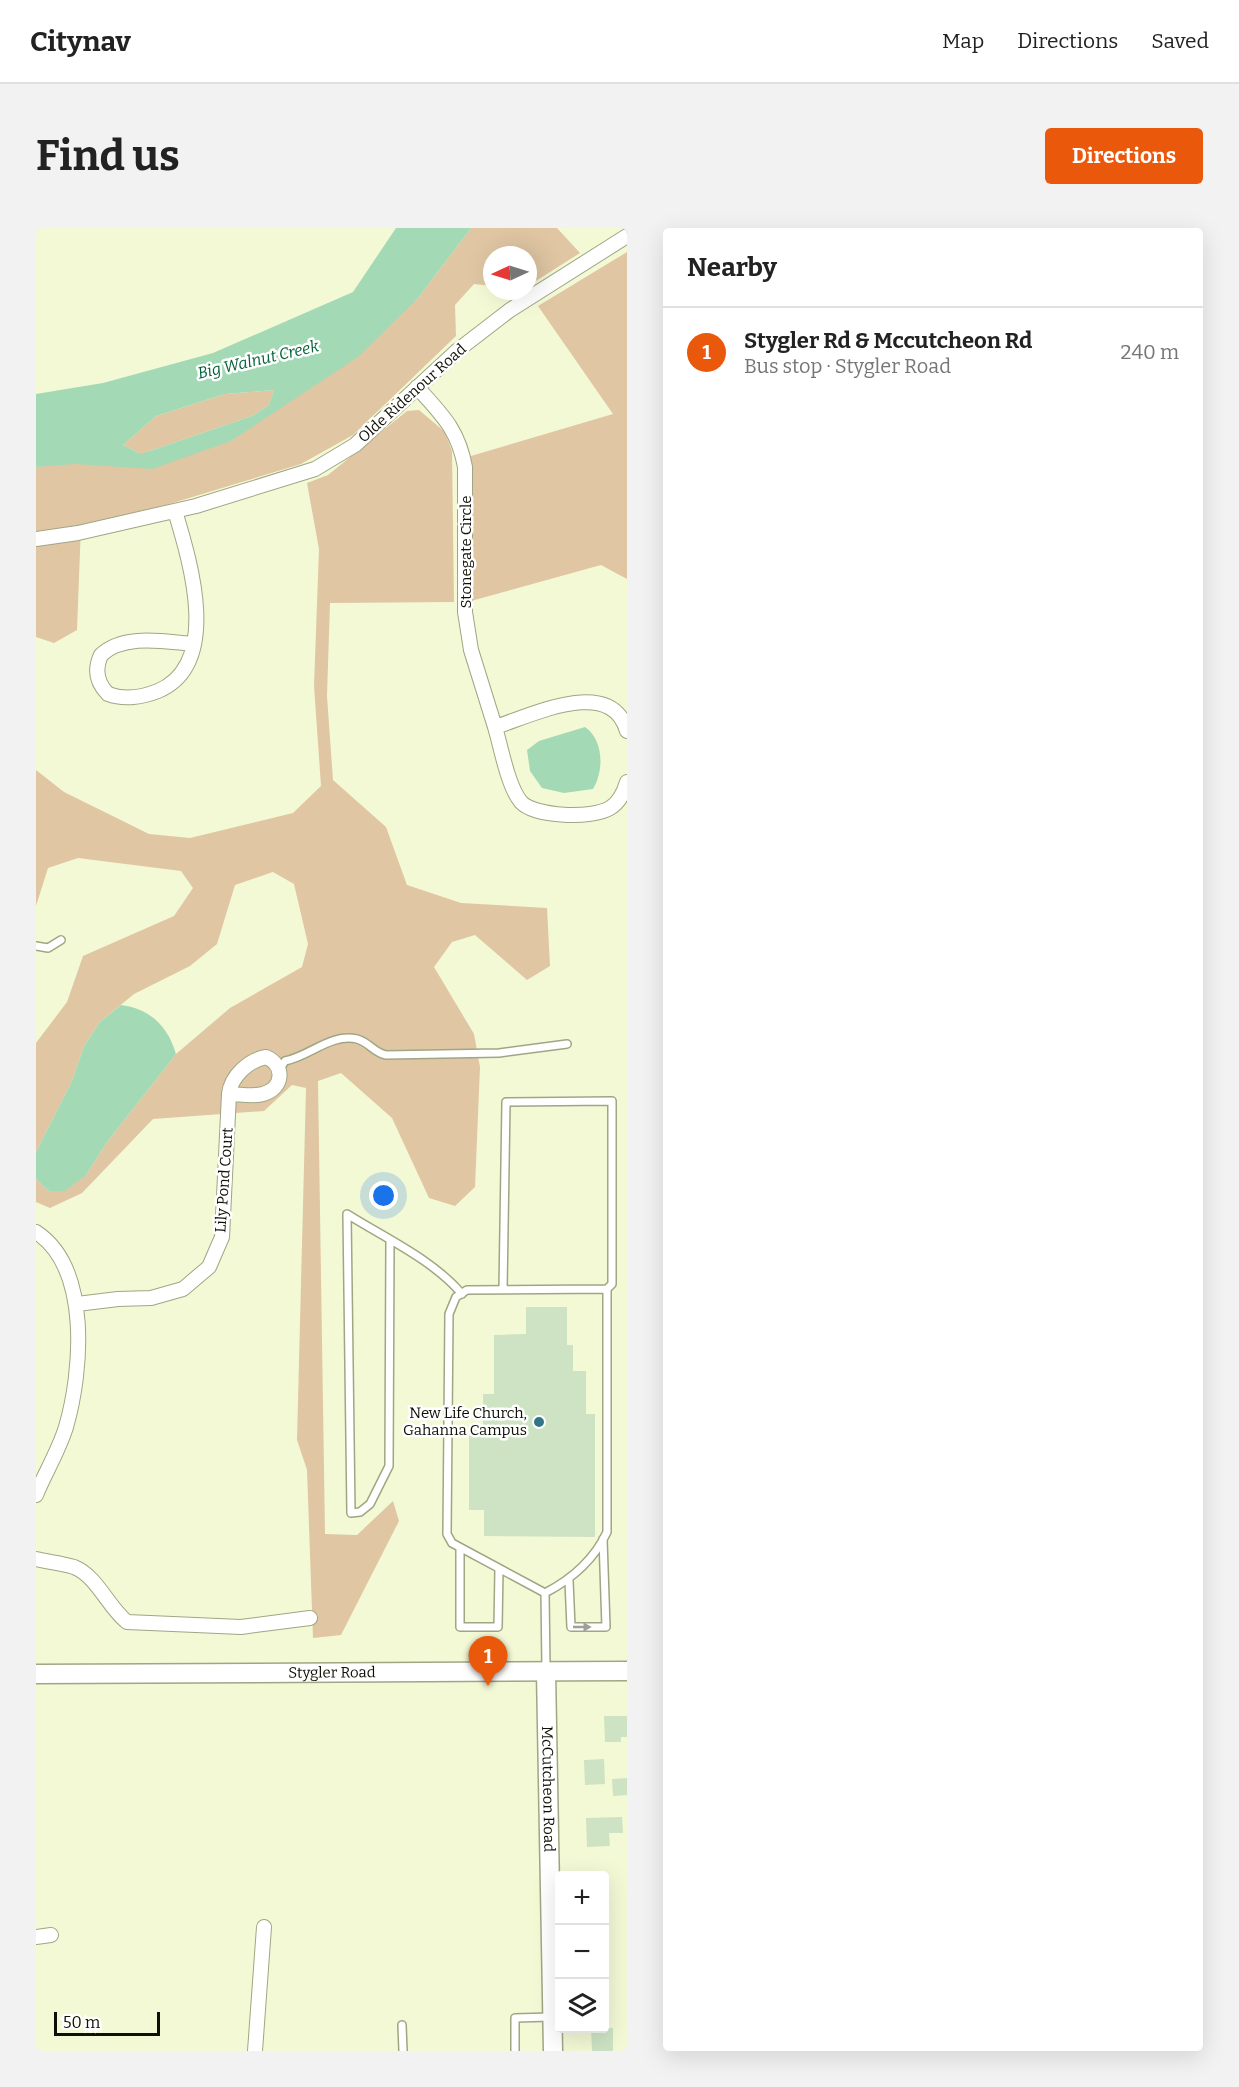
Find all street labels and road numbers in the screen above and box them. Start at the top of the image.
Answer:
street label: Olde Ridenour Road [354,340,470,446]
street label: Stonegate Circle [457,495,475,609]
street label: Lily Pond Court [211,1126,237,1233]
street label: Stygler Road [288,1663,376,1682]
street label: McCutcheon Road [538,1726,558,1852]

